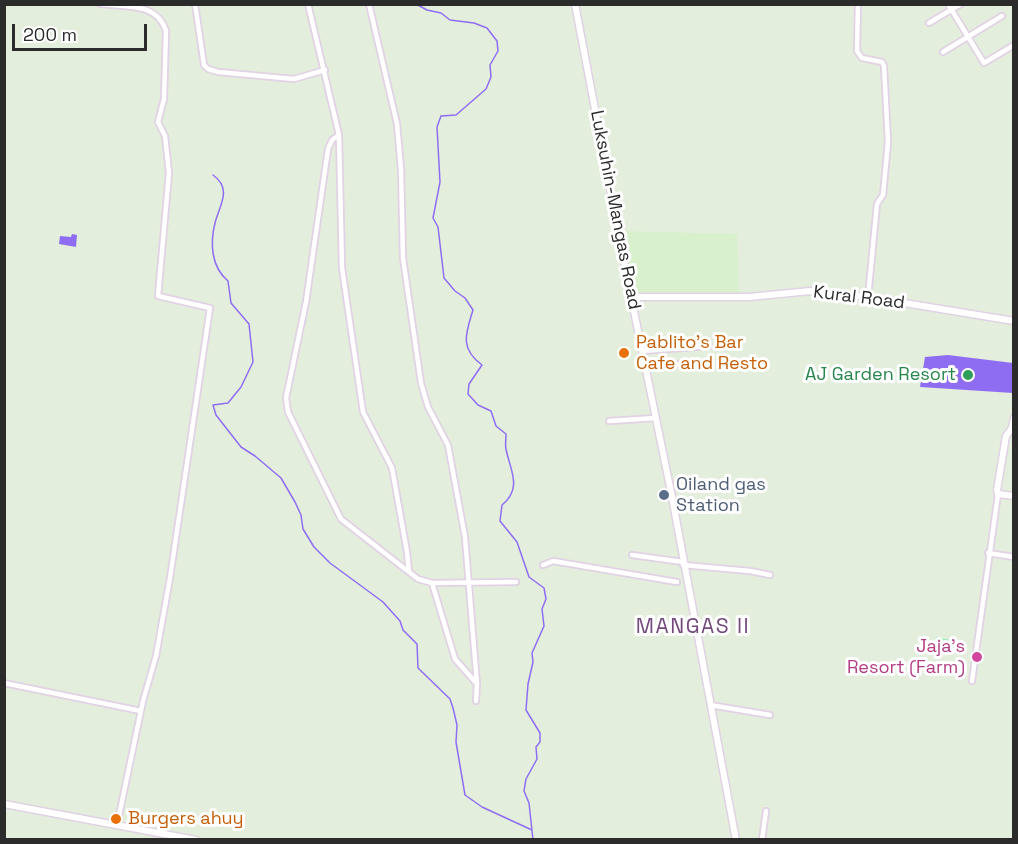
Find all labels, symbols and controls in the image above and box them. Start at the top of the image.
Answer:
scale bar [15,12,150,50]
text: 200 m [23,23,77,46]
street label: Luksuhin-Mangas Road [585,109,645,311]
street label: Kural Road [812,282,906,314]
place label: Pablito’s Bar Cafe and Resto [636,332,768,374]
marker: Pablito’s Bar Cafe and Resto [617,346,631,360]
place label: AJ Garden Resort [805,364,956,386]
marker: AJ Garden Resort [961,368,975,382]
place label: Oiland gas Station [676,474,766,516]
marker: Oiland gas Station [657,488,671,502]
district label: MANGAS II [636,614,750,640]
place label: Jaja's Resort (Farm) [847,636,965,678]
marker: Jaja's Resort (Farm) [970,650,984,664]
place label: Burgers ahuy [128,808,244,830]
marker: Burgers ahuy [109,812,123,826]

